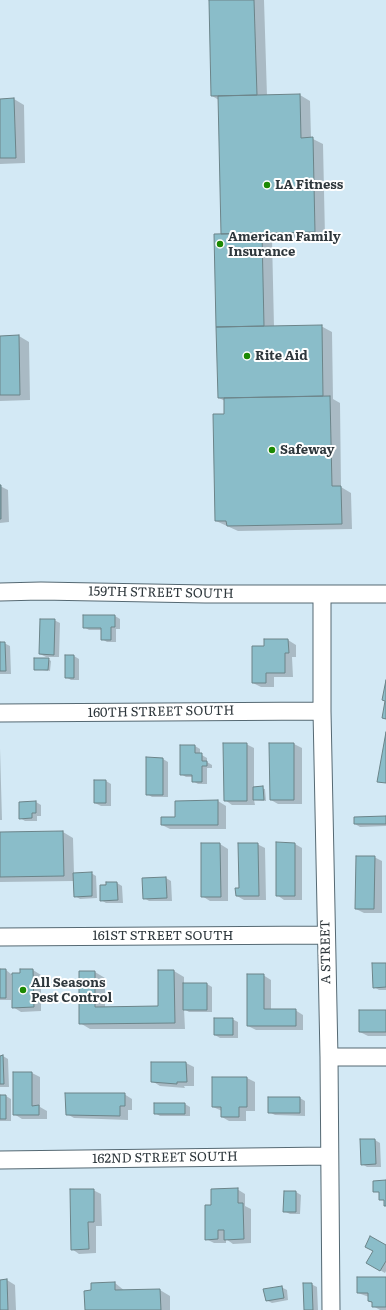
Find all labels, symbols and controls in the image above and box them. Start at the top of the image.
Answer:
place label: LA Fitness [275,177,343,193]
marker: LA Fitness [262,180,272,190]
place label: American Family Insurance [228,229,341,260]
marker: American Family Insurance [215,239,225,249]
place label: Rite Aid [255,348,308,364]
marker: Rite Aid [242,351,252,361]
place label: Safeway [280,442,334,458]
marker: Safeway [267,445,277,455]
street label: 159TH STREET SOUTH [88,584,234,602]
street label: 160TH STREET SOUTH [88,703,234,721]
street label: A STREET [318,920,334,984]
street label: 161ST STREET SOUTH [93,928,233,944]
place label: All Seasons Pest Control [31,975,112,1006]
marker: All Seasons Pest Control [18,985,28,995]
street label: 162ND STREET SOUTH [92,1149,238,1167]

